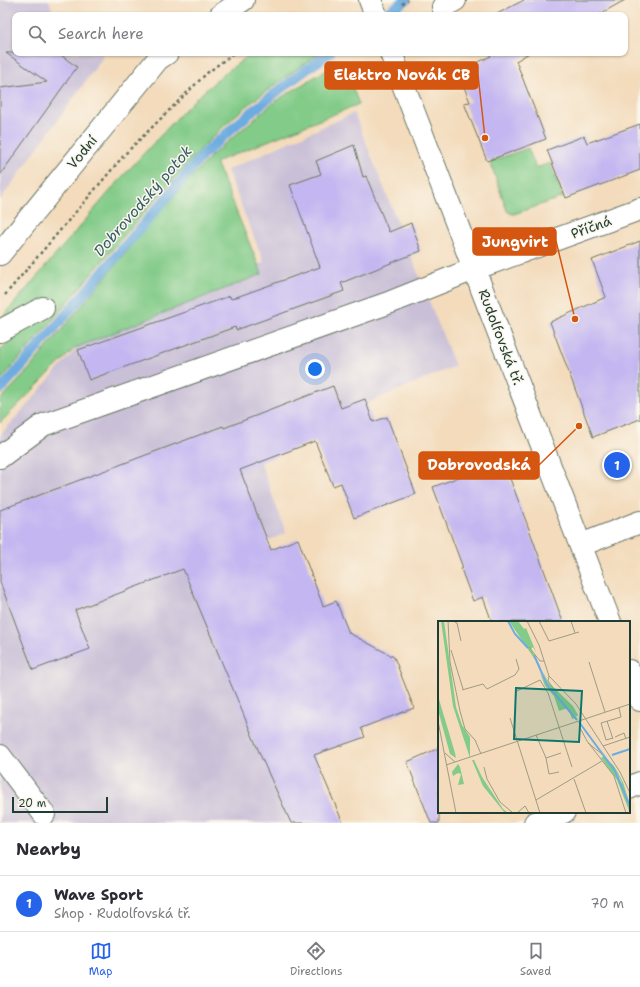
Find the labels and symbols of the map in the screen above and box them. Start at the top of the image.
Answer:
callout: Elektro Novák CB [325,62,478,89]
text: Elektro Novák CB [334,65,470,85]
street label: Vodní [63,131,101,173]
water label: Dobrovodský potok [89,141,197,261]
street label: Příčná [568,211,614,243]
callout: Jungvirt [473,228,556,255]
text: Jungvirt [482,232,548,252]
street label: Rudolfovská tř. [474,287,528,387]
your location [305,359,325,379]
pin: 1 [604,450,630,480]
callout: Dobrovodská [419,452,539,479]
text: Dobrovodská [427,455,531,475]
inset map [438,621,630,813]
scale bar [12,795,108,814]

